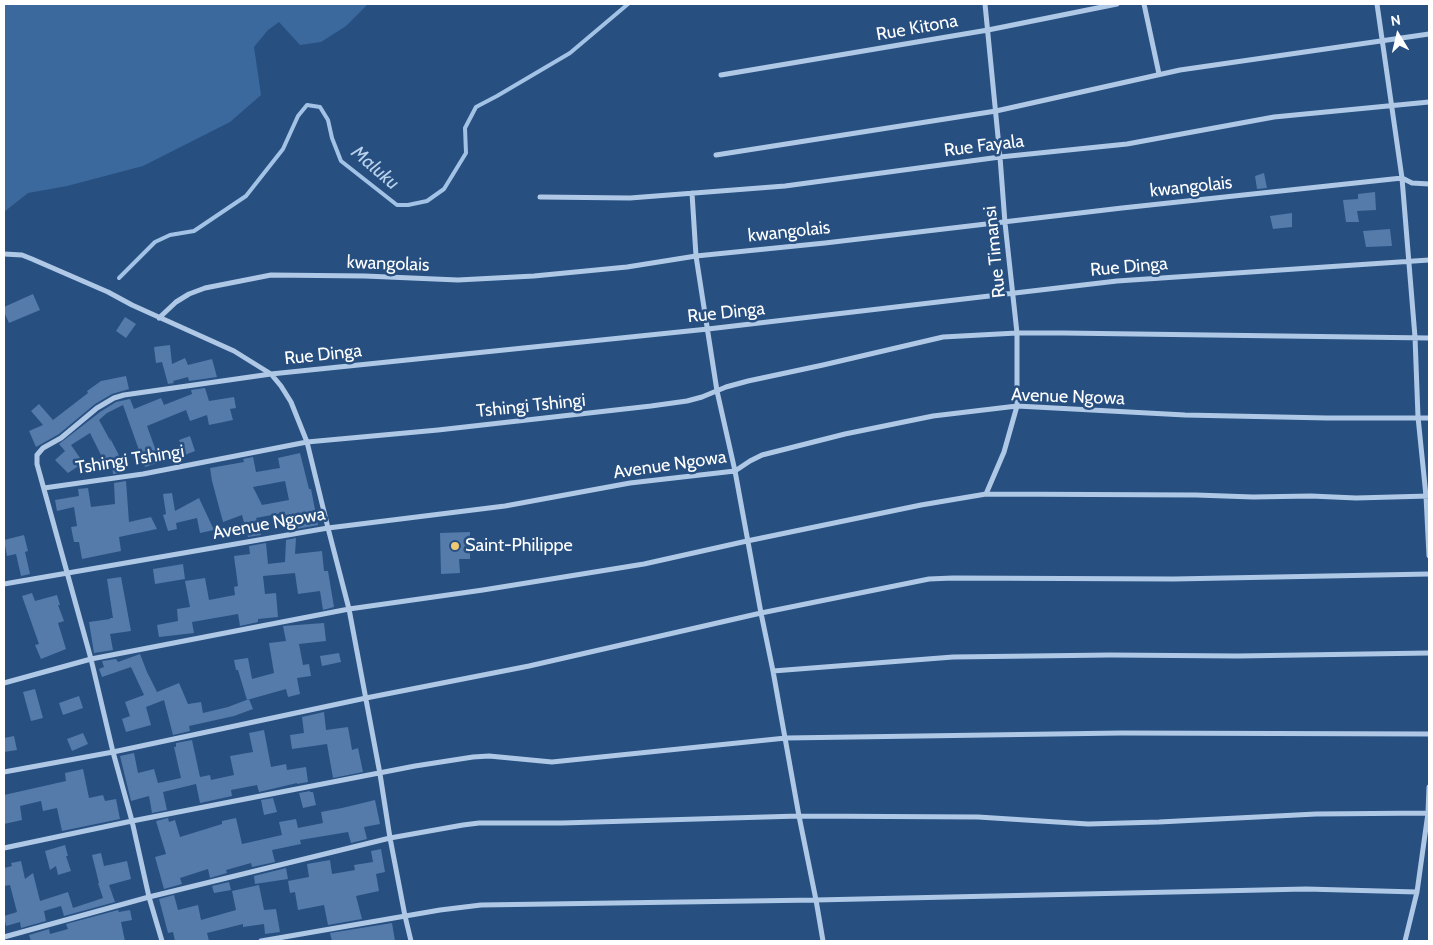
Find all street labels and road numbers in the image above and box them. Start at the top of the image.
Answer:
street label: Rue Kitona [875,10,959,46]
street label: Rue Fayala [943,130,1025,162]
street label: kwangolais [1149,172,1233,202]
street label: Rue Timansi [979,205,1011,299]
street label: kwangolais [747,217,831,247]
street label: kwangolais [346,252,430,276]
street label: Rue Dinga [1089,253,1169,281]
street label: Rue Dinga [686,298,766,328]
street label: Rue Dinga [283,340,363,370]
street label: Avenue Ngowa [1011,384,1125,410]
street label: Tshingi Tshingi [475,390,587,422]
street label: Tshingi Tshingi [74,441,186,479]
street label: Avenue Ngowa [612,446,728,484]
street label: Avenue Ngowa [211,503,327,545]

